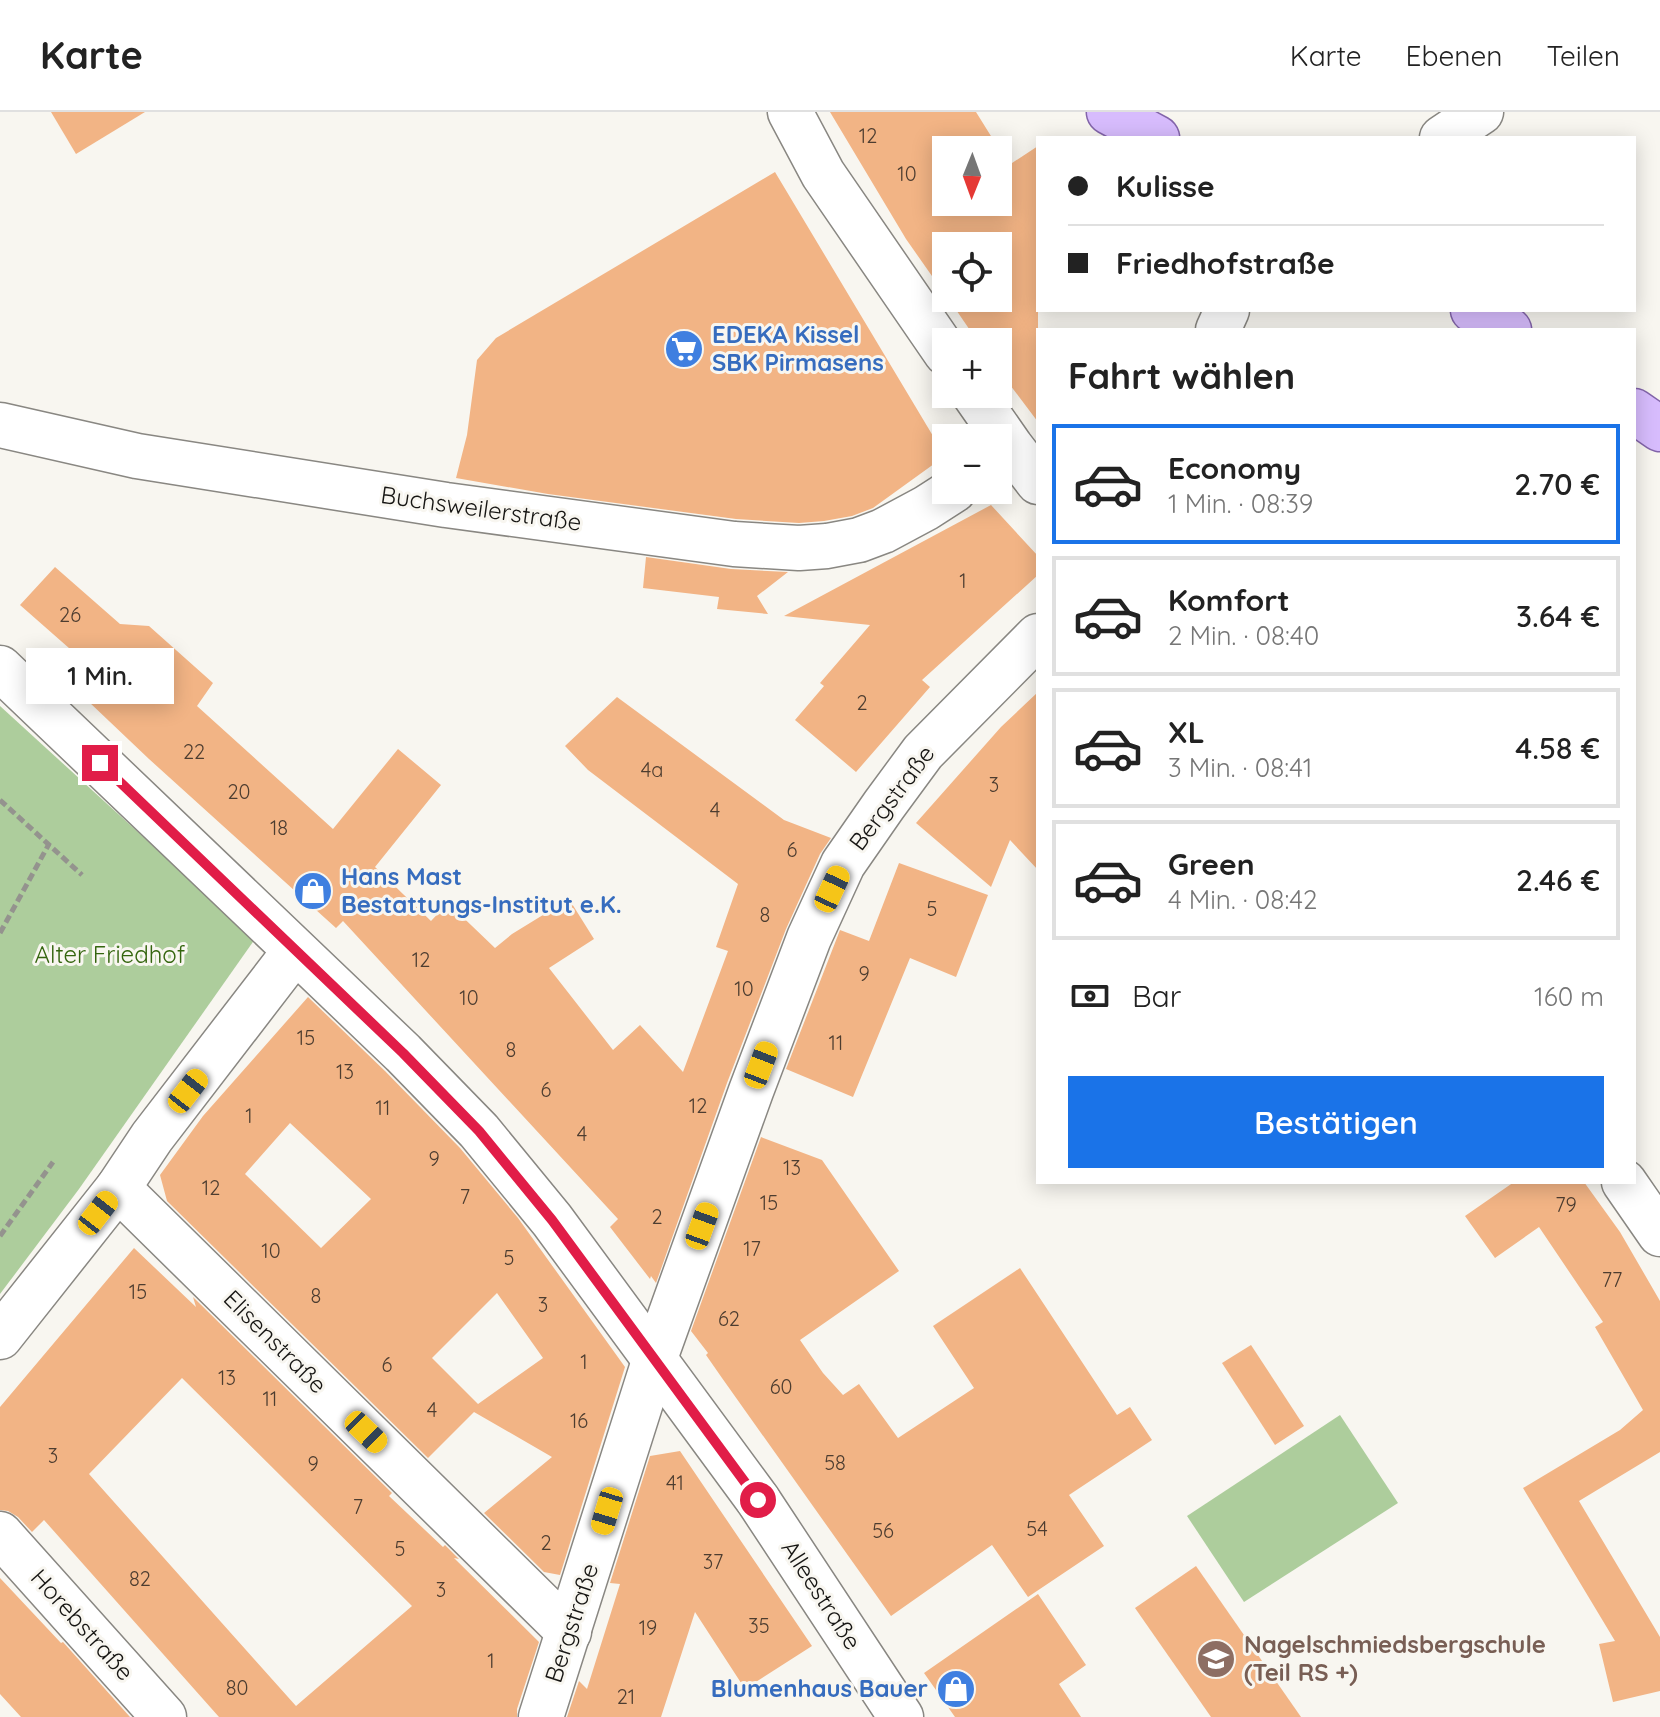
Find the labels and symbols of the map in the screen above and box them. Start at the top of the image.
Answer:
house number: 12 [859,123,877,148]
north arrow [932,136,1012,216]
house number: 10 [897,161,917,186]
place label: EDEKA Kissel SBK Pirmasens [712,319,884,377]
supermarket icon: EDEKA Kissel SBK Pirmasens [663,328,705,370]
street label: Buchsweilerstraße [379,479,583,537]
house number: 1 [959,568,967,593]
house number: 26 [59,602,81,627]
callout: 1 Min. [26,647,174,703]
house number: 2 [856,690,868,715]
house number: 22 [183,739,205,764]
street label: Bergstraße [842,739,940,856]
route end [82,745,118,781]
house number: 4a [641,757,663,782]
house number: 3 [989,772,999,797]
house number: 20 [228,779,250,804]
house number: 4 [710,797,720,822]
house number: 18 [270,815,288,840]
house number: 6 [787,837,798,862]
place label: Hans Mast Bestattungs-Institut e.K. [341,861,622,919]
car [811,862,853,916]
shop icon: Hans Mast Bestattungs-Institut e.K. [292,870,334,912]
house number: 5 [927,896,937,921]
house number: 8 [760,902,770,927]
park label: Alter Friedhof [35,939,186,969]
house number: 12 [412,947,430,972]
house number: 9 [858,961,870,986]
house number: 10 [734,976,754,1001]
house number: 10 [459,985,479,1010]
house number: 15 [297,1025,315,1050]
house number: 11 [829,1030,843,1055]
house number: 8 [506,1037,516,1062]
car [741,1038,781,1092]
house number: 13 [336,1059,354,1084]
car [164,1065,212,1117]
house number: 6 [541,1077,552,1102]
house number: 12 [689,1093,707,1118]
house number: 11 [376,1095,390,1120]
house number: 1 [245,1103,253,1128]
house number: 4 [577,1121,587,1146]
house number: 9 [428,1146,440,1171]
house number: 13 [783,1155,801,1180]
house number: 12 [202,1175,220,1200]
house number: 7 [460,1184,470,1209]
car [74,1187,122,1239]
house number: 15 [760,1190,778,1215]
house number: 79 [1555,1192,1577,1217]
car [683,1199,721,1253]
house number: 2 [651,1204,663,1229]
house number: 17 [743,1236,761,1261]
house number: 10 [261,1238,281,1263]
house number: 5 [504,1245,514,1270]
house number: 77 [1602,1267,1622,1292]
house number: 15 [129,1279,147,1304]
street label: Elisenstraße [218,1283,334,1399]
house number: 8 [311,1283,321,1308]
house number: 3 [538,1292,548,1317]
house number: 62 [718,1306,740,1331]
house number: 1 [580,1349,588,1374]
house number: 6 [382,1352,393,1377]
house number: 13 [218,1365,236,1390]
house number: 60 [770,1374,792,1399]
house number: 11 [263,1386,277,1411]
house number: 4 [427,1397,437,1422]
car [340,1407,392,1457]
house number: 16 [570,1408,588,1433]
house number: 3 [48,1443,58,1468]
house number: 58 [824,1450,846,1475]
house number: 9 [307,1451,319,1476]
house number: 41 [666,1470,684,1495]
route start [740,1482,776,1518]
car [589,1485,625,1537]
house number: 7 [353,1494,363,1519]
house number: 54 [1026,1516,1048,1541]
house number: 56 [872,1518,894,1543]
house number: 2 [540,1530,552,1555]
street label: Alleestraße [775,1534,868,1655]
house number: 5 [395,1536,405,1561]
house number: 37 [703,1549,723,1574]
street label: Bergstraße [538,1559,604,1686]
street label: Horebstraße [25,1562,141,1686]
house number: 82 [129,1566,151,1591]
house number: 3 [436,1577,446,1602]
house number: 35 [748,1613,770,1638]
house number: 19 [639,1615,657,1640]
place label: Nagelschmiedsbergschule (Teil RS +) [1244,1629,1546,1687]
school or university icon: Nagelschmiedsbergschule (Teil RS +) [1195,1638,1237,1680]
house number: 1 [487,1648,495,1673]
shop icon: Blumenhaus Bauer [935,1668,977,1710]
place label: Blumenhaus Bauer [711,1673,928,1703]
house number: 80 [226,1675,248,1700]
house number: 21 [617,1684,635,1709]

